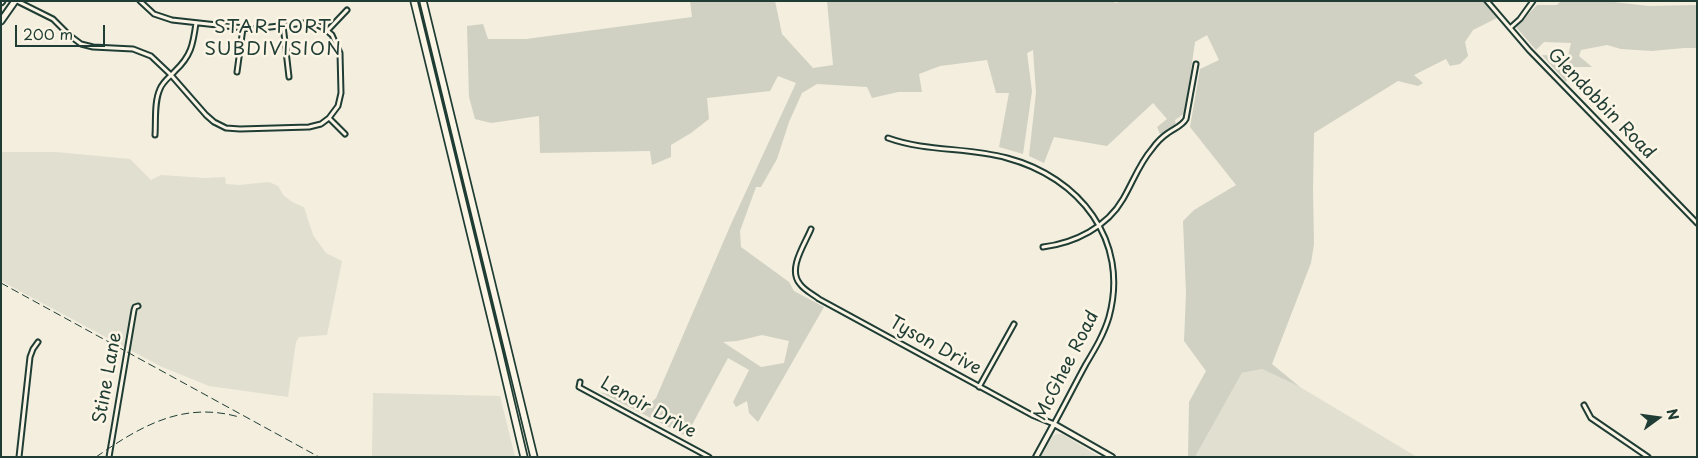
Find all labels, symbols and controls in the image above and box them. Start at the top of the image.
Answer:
scale bar [18,15,108,47]
district label: STAR FORT SUBDIVISION [203,17,343,61]
text: 200 m [23,22,73,45]
street label: Glendobbin Road [1543,44,1659,164]
street label: McGhee Road [1030,307,1104,425]
street label: Tyson Drive [885,312,985,380]
street label: Stine Lane [89,331,127,425]
street label: Lenoir Drive [596,373,700,443]
north arrow [1633,393,1683,443]
text: N [1662,406,1685,422]

